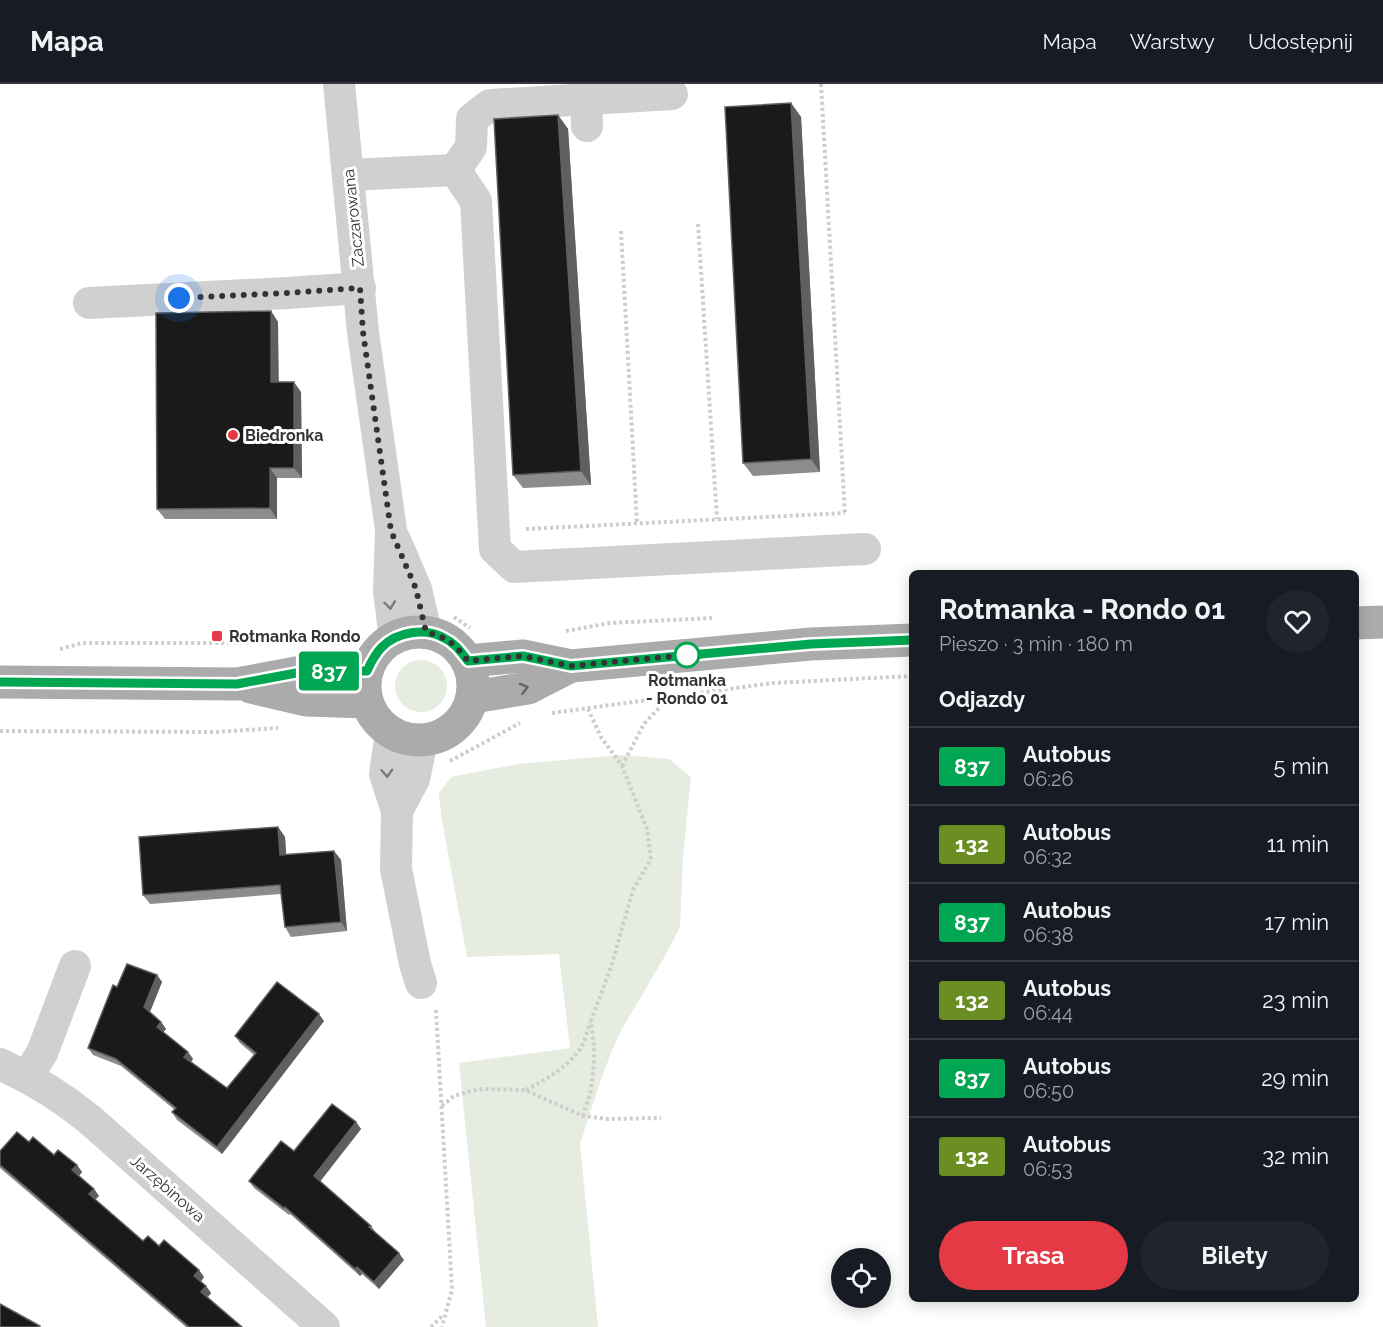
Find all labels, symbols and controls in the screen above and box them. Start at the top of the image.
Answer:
text: Mapa [30,25,104,58]
text: Mapa [1042,29,1097,54]
text: Warstwy [1130,29,1215,54]
text: Udostępnij [1248,29,1353,54]
street label: Zaczarowana [339,168,368,268]
your location [164,283,194,313]
place label: Biedronka [245,426,323,445]
marker: Biedronka [226,428,240,442]
button: heart [1266,590,1329,653]
text: Rotmanka - Rondo 01 [939,593,1225,626]
one-way arrow [384,601,396,610]
place label: Rotmanka Rondo [229,627,361,646]
marker: Rotmanka Rondo [210,629,224,643]
text: Pieszo · 3 min · 180 m [939,632,1133,656]
marker: Rotmanka - Rondo 01 [674,642,700,668]
line badge: 837 [294,652,364,690]
text: 837 [311,659,347,684]
place label: Rotmanka - Rondo 01 [646,671,728,708]
one-way arrow [518,683,529,695]
text: Odjazdy [939,686,1025,712]
text: Autobus [1023,741,1111,767]
text: 5 min [1274,753,1329,779]
text: 837 [954,754,990,779]
text: 06:26 [1023,767,1074,791]
one-way arrow [381,769,394,778]
text: Autobus [1023,819,1111,845]
text: 11 min [1267,831,1329,857]
text: 132 [955,832,989,857]
text: 06:32 [1023,845,1072,869]
text: Autobus [1023,897,1111,923]
text: 17 min [1264,909,1329,935]
text: 837 [954,910,990,935]
text: 06:38 [1023,923,1074,947]
text: Autobus [1023,975,1111,1001]
text: 23 min [1262,987,1329,1013]
text: 132 [955,988,989,1013]
text: 06:44 [1023,1001,1073,1025]
text: Autobus [1023,1053,1111,1079]
text: 29 min [1261,1065,1329,1091]
text: 837 [954,1066,990,1091]
text: 06:50 [1023,1079,1074,1103]
text: Autobus [1023,1131,1111,1157]
text: 32 min [1262,1143,1329,1169]
text: 132 [955,1144,989,1169]
street label: Jarzębinowa [127,1151,209,1226]
text: 06:53 [1023,1157,1073,1181]
button: Trasa [939,1221,1128,1290]
button: Bilety [1140,1221,1329,1290]
map controls [831,1248,891,1308]
button: locate [831,1248,891,1308]

